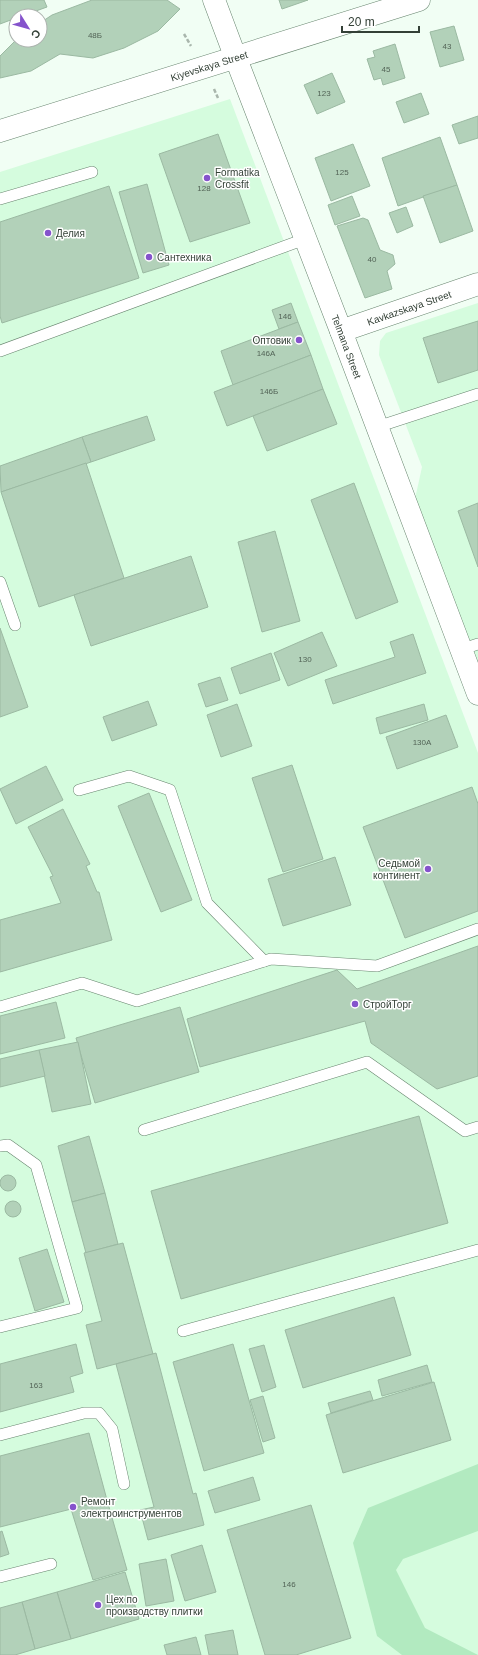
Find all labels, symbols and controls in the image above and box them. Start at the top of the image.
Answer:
north arrow [8,8,48,48]
scale bar [342,8,419,34]
text: 20 m [348,15,375,29]
text: С [29,27,43,41]
house number: 48Б [88,31,102,40]
house number: 43 [443,42,452,51]
street label: Kiyevskaya Street [169,49,249,83]
house number: 45 [382,65,391,74]
house number: 123 [317,89,331,98]
place label: Formatika Crossfit [215,167,260,190]
house number: 125 [335,168,349,177]
marker: Formatika Crossfit [202,173,212,183]
house number: 128 [197,184,211,193]
marker: Делия [43,228,53,238]
place label: Делия [56,228,85,239]
marker: Сантехника [144,252,154,262]
place label: Сантехника [157,252,212,263]
house number: 40 [368,255,377,264]
street label: Kavkazskaya Street [366,288,453,328]
house number: 146 [278,312,292,321]
street label: Telmana Street [329,313,363,380]
place label: Оптовик [253,335,292,346]
marker: Оптовик [294,335,304,345]
house number: 146А [257,349,276,358]
house number: 146Б [260,387,278,396]
house number: 130 [298,655,312,664]
house number: 130А [413,738,432,747]
place label: Седьмой континент [373,858,420,881]
marker: Седьмой континент [423,864,433,874]
marker: СтройТорг [350,999,360,1009]
place label: СтройТорг [363,999,412,1010]
house number: 163 [29,1381,43,1390]
place label: Ремонт электроинструментов [81,1496,182,1519]
marker: Ремонт электроинструментов [68,1502,78,1512]
house number: 146 [282,1580,296,1589]
place label: Цех по производству плитки [106,1594,203,1617]
marker: Цех по производству плитки [93,1600,103,1610]

